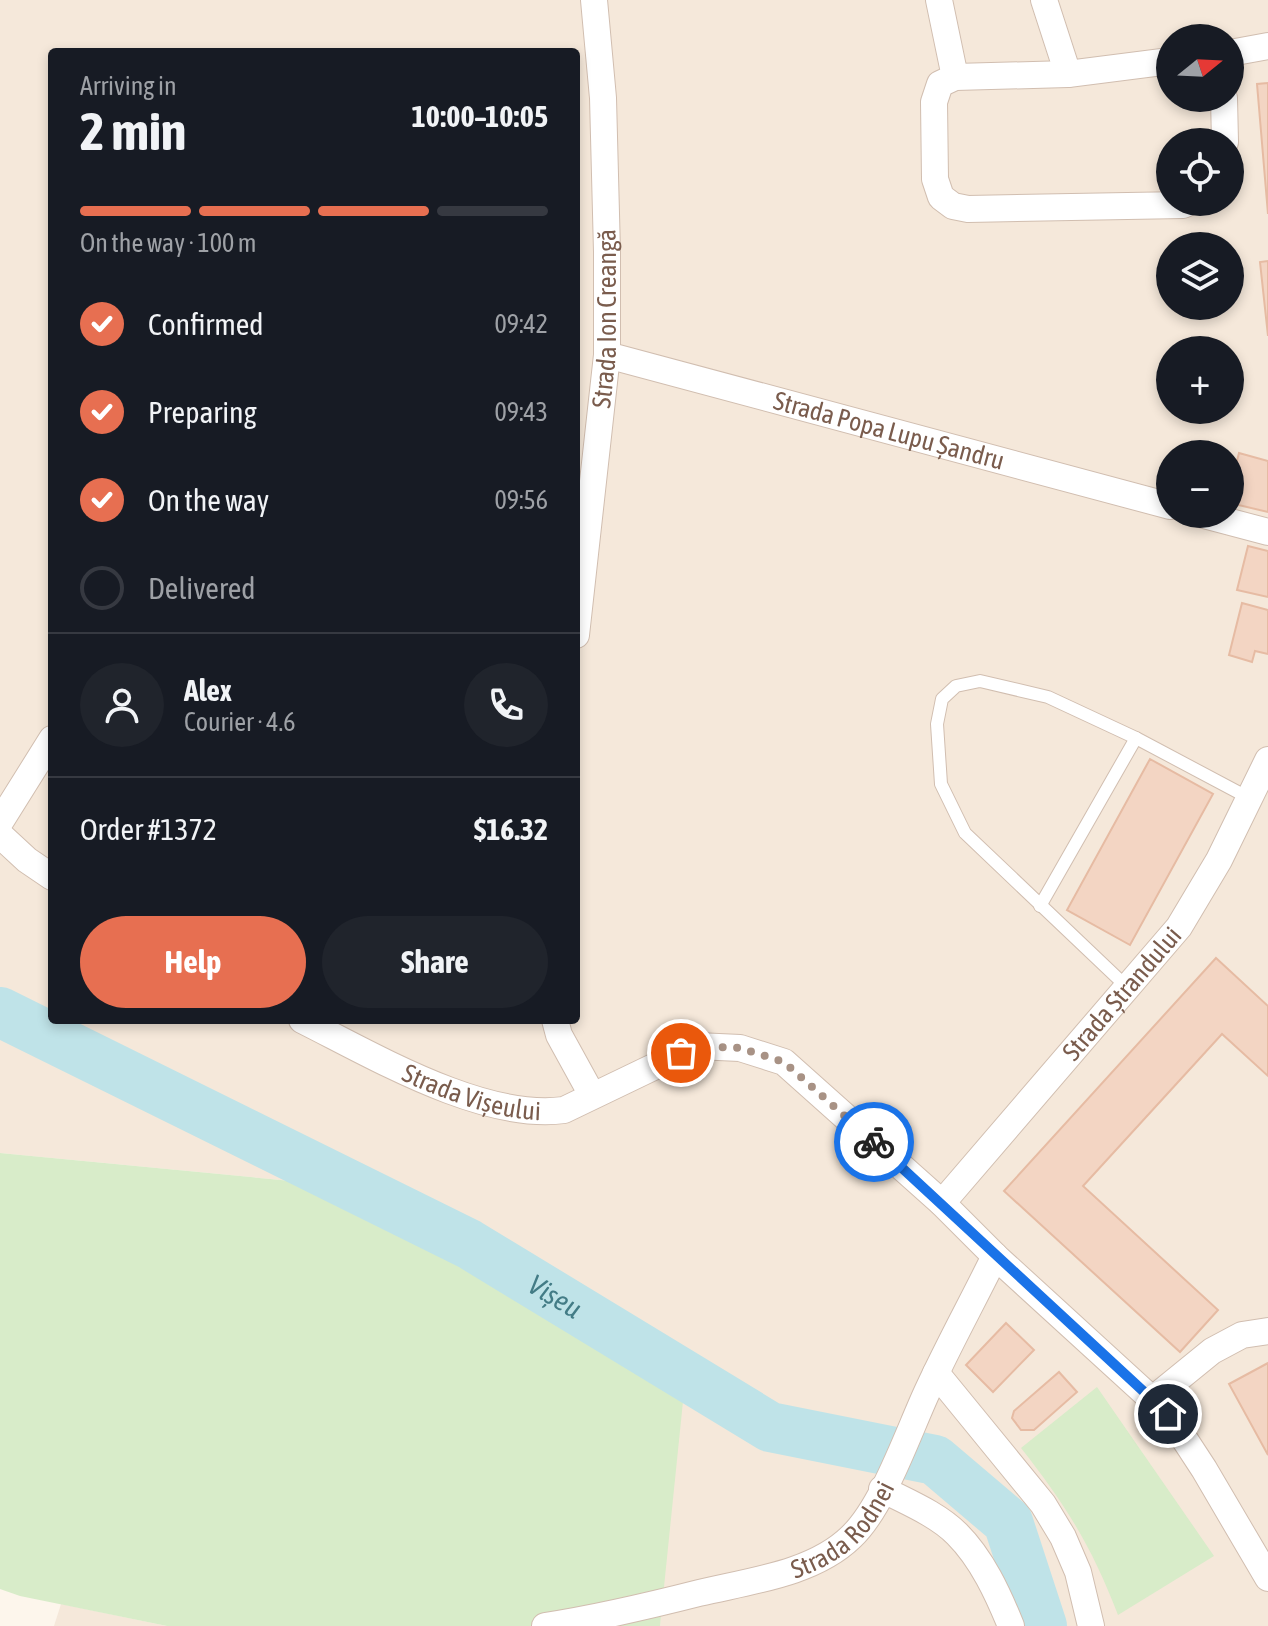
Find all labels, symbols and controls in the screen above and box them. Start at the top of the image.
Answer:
north arrow [1156,24,1244,112]
map controls [1156,24,1244,528]
text: Arriving in [80,71,177,101]
text: 10:00–10:05 [412,99,548,133]
text: 2 min [80,101,186,161]
button: locate [1156,128,1244,216]
text: On the way · 100 m [80,228,257,258]
street label: Strada Ion Creangă [586,229,622,410]
button: layers [1156,232,1244,320]
icon: check [80,302,124,346]
text: Confirmed [148,307,263,341]
text: 09:42 [494,309,548,339]
button: + [1156,336,1244,424]
street label: Strada Popa Lupu Șandru [770,385,1008,476]
icon: check [80,390,124,434]
text: Preparing [148,395,257,429]
text: 09:43 [494,397,548,427]
button: − [1156,440,1244,528]
icon: check [80,478,124,522]
text: On the way [148,483,269,517]
text: 09:56 [494,485,548,515]
text: Delivered [148,571,256,605]
button: person [80,663,164,747]
button: phone [464,663,548,747]
text: Alex [184,673,232,707]
text: Courier · 4.6 [184,707,295,737]
text: Order #1372 [80,812,217,846]
text: $16.32 [474,812,548,846]
button: Help [80,916,306,1008]
button: Share [322,916,548,1008]
street label: Strada Ștrandului [1056,921,1187,1066]
pin [647,1019,715,1087]
icon: bag [659,1031,703,1075]
street label: Strada Vișeului [398,1058,542,1126]
courier [834,1102,914,1182]
icon: bike [852,1120,896,1164]
water label: Vișeu [523,1268,587,1325]
pin [1134,1380,1202,1448]
icon: home [1146,1392,1190,1436]
street label: Strada Rodnei [787,1476,900,1585]

